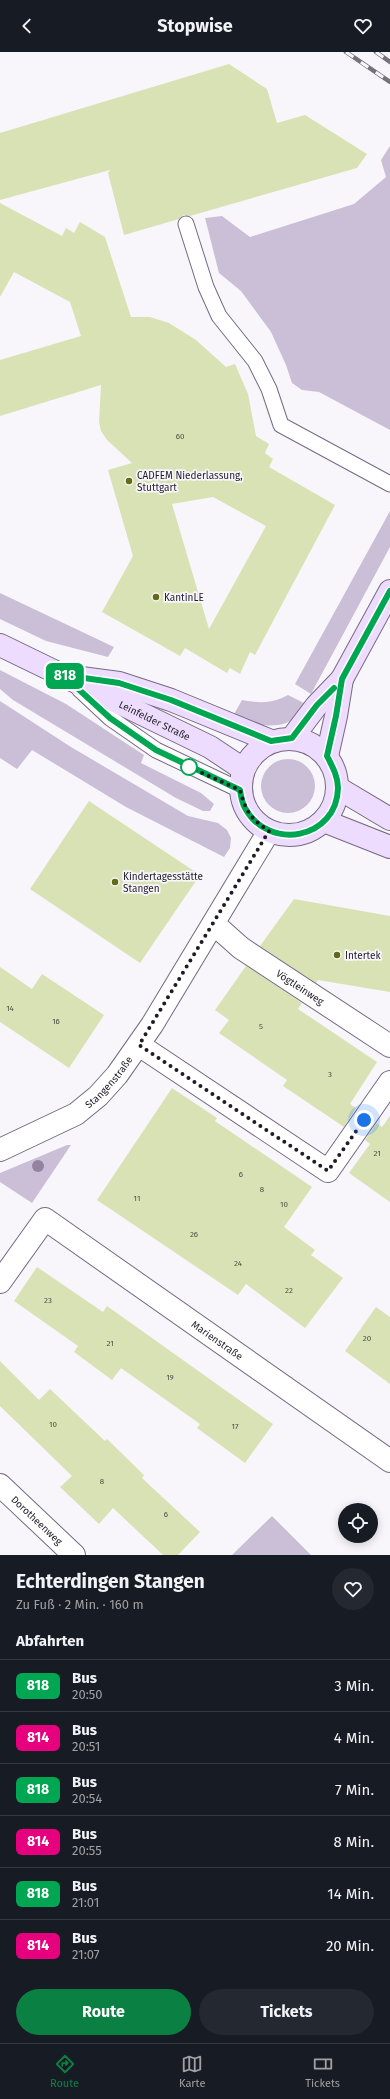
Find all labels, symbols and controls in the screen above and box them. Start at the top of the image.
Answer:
icon: back [16,15,38,37]
text: Stopwise [157,15,233,37]
icon: heart [352,15,374,37]
house number: 60 [176,432,185,441]
place label: CADFEM Niederlassung, Stuttgart [137,470,243,494]
marker: CADFEM Niederlassung, Stuttgart [124,476,134,486]
marker: KantinLE [151,592,161,602]
place label: KantinLE [164,592,204,604]
line badge: 818 [42,663,88,689]
text: 818 [54,667,76,684]
street label: Leinfelder Straße [117,699,192,743]
unlabelled marker [180,758,198,776]
place label: Kindertagesstätte Stangen [123,871,203,895]
marker: Kindertagesstätte Stangen [110,877,120,887]
marker: Intertek [332,950,342,960]
place label: Intertek [345,950,381,962]
street label: Vögtleinweg [273,968,326,1008]
house number: 14 [6,1004,15,1013]
house number: 16 [52,1017,60,1026]
house number: 5 [259,1022,263,1031]
street label: Stangenstraße [83,1054,135,1111]
house number: 3 [328,1070,332,1079]
your location [354,1110,374,1130]
house number: 21 [373,1149,381,1158]
house number: 6 [239,1170,243,1179]
house number: 8 [260,1185,265,1194]
house number: 11 [134,1194,140,1203]
house number: 10 [280,1200,288,1209]
house number: 26 [190,1230,198,1239]
house number: 24 [234,1259,243,1268]
house number: 22 [285,1286,293,1295]
house number: 23 [44,1296,52,1305]
street label: Marienstraße [189,1319,245,1363]
house number: 20 [363,1334,372,1343]
house number: 21 [106,1339,114,1348]
house number: 19 [166,1373,174,1382]
house number: 10 [49,1420,57,1429]
house number: 17 [231,1422,239,1431]
house number: 8 [100,1477,105,1486]
street label: Dorotheenweg [8,1494,65,1548]
map controls [338,1503,378,1543]
button: locate [338,1503,378,1543]
house number: 6 [164,1510,168,1519]
button: heart [332,1568,374,1610]
text: Echterdingen Stangen [16,1570,205,1593]
text: Zu Fuß · 2 Min. · 160 m [16,1597,144,1612]
text: Abfahrten [16,1632,84,1650]
text: Bus [72,1669,97,1687]
text: 818 [27,1677,49,1694]
text: 3 Min. [334,1677,374,1695]
text: 20:50 [72,1687,103,1702]
text: Bus [72,1721,97,1739]
text: 814 [27,1729,49,1746]
text: 4 Min. [334,1729,374,1747]
text: 20:51 [72,1739,100,1754]
text: Bus [72,1773,97,1791]
text: 818 [27,1781,49,1798]
text: 7 Min. [335,1781,374,1799]
text: 20:54 [72,1791,102,1806]
text: Bus [72,1825,97,1843]
text: 814 [27,1833,49,1850]
text: 8 Min. [333,1833,374,1851]
text: 20:55 [72,1843,102,1858]
text: Bus [72,1877,97,1895]
text: 818 [27,1885,49,1902]
text: 14 Min. [327,1885,374,1903]
text: 21:01 [72,1895,99,1910]
text: Bus [72,1929,97,1947]
text: 814 [27,1937,49,1954]
text: 20 Min. [326,1937,374,1955]
text: 21:07 [72,1947,100,1962]
button: Route [16,1989,191,2035]
button: Tickets [199,1989,374,2035]
tab: Route [50,2053,79,2090]
tab: Karte [179,2053,205,2090]
tab: Tickets [305,2053,340,2090]

